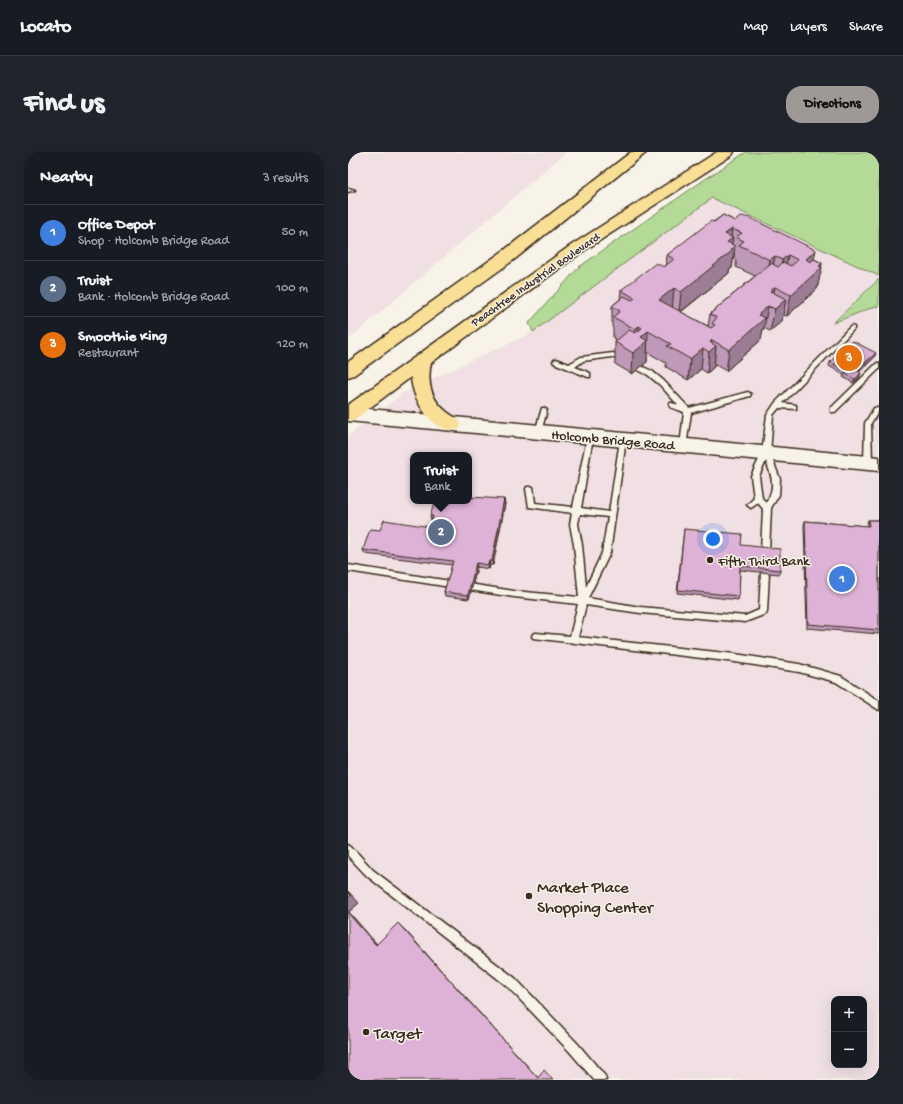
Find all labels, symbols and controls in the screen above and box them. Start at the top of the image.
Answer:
text: Locato [20,16,71,39]
text: Map [744,19,768,36]
text: Layers [790,19,827,36]
text: Share [849,19,883,36]
button: Directions [786,86,879,123]
text: Find us [24,88,104,121]
text: Nearby [40,168,93,188]
text: 3 results [263,171,308,186]
text: Office Depot [78,216,155,234]
text: 1 [50,225,56,240]
text: 50 m [281,225,308,240]
street label: Peachtree Industrial Boulevard [468,230,604,331]
text: Shop · Holcomb Bridge Road [78,234,229,249]
text: Truist [78,272,111,290]
text: 2 [50,281,56,296]
text: 100 m [276,281,308,296]
text: Bank · Holcomb Bridge Road [78,290,229,305]
text: Smoothie King [78,328,167,346]
text: 3 [50,337,56,352]
text: 120 m [277,337,308,352]
pin: 3 [836,343,862,373]
text: Restaurant [78,346,138,361]
street label: Holcomb Bridge Road [551,428,677,455]
popup [410,452,472,504]
text: Truist [424,462,458,480]
text: Bank [424,480,450,495]
pin: 2 [428,517,454,547]
your location [703,529,723,549]
place label: Fifth Third Bank [717,554,811,571]
marker: Fifth Third Bank [705,555,715,565]
pin: 1 [829,564,855,594]
place label: Market Place Shopping Center [537,879,655,919]
marker: Market Place Shopping Center [524,891,534,901]
map controls [831,996,867,1068]
button: + [831,996,867,1032]
place label: Target [373,1025,423,1045]
marker: Target [361,1027,371,1037]
button: − [831,1032,867,1068]

